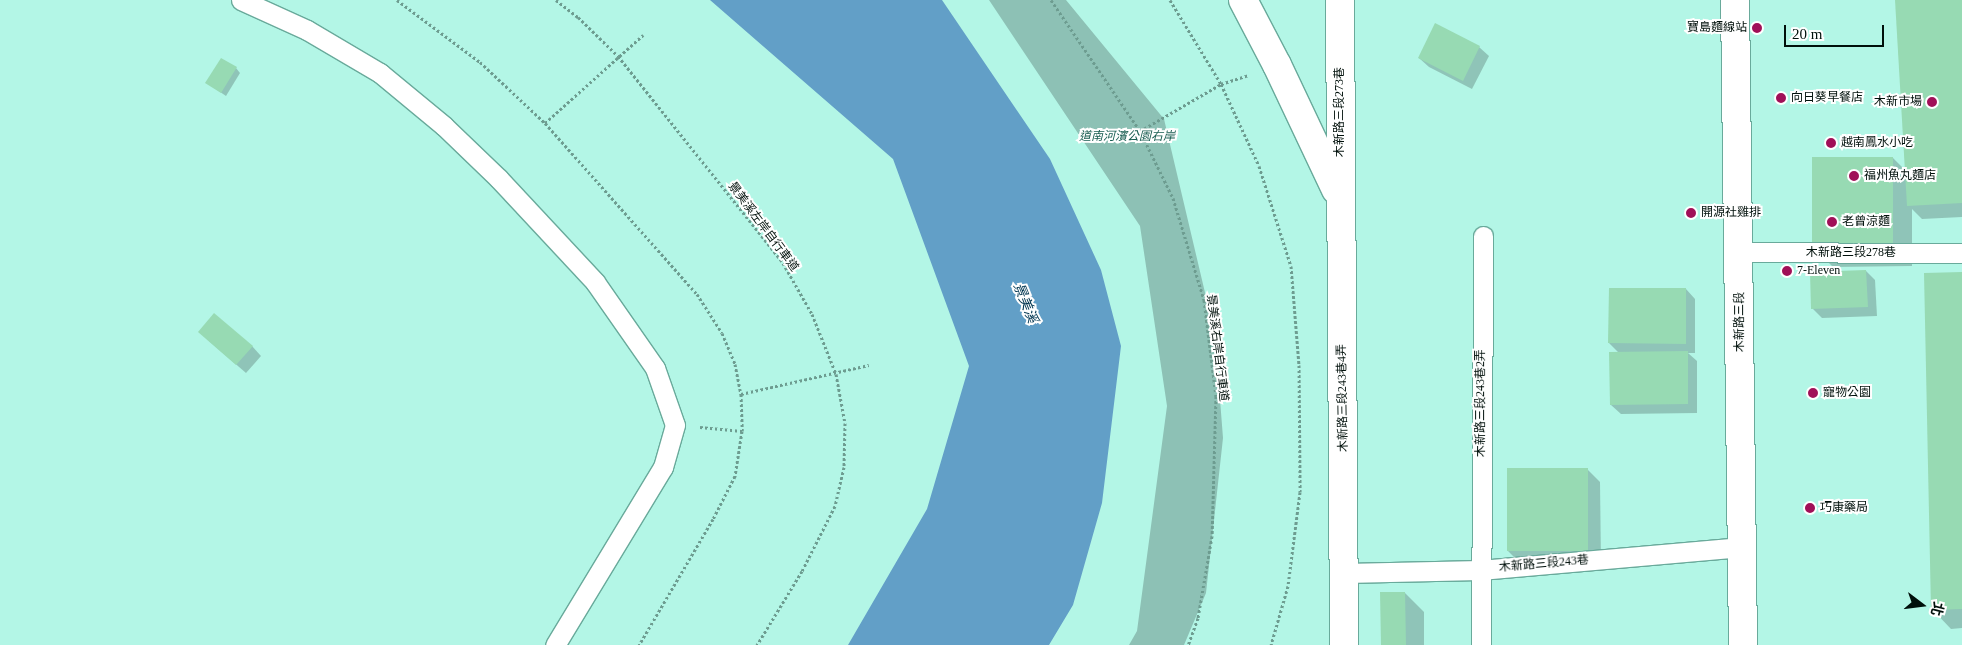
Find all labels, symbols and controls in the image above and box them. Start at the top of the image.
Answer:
scale bar [1787,15,1887,47]
place label: 寶島麵線站 [1687,21,1747,35]
marker: 寶島麵線站 [1751,22,1763,34]
text: 20 m [1792,26,1822,42]
street label: 木新路三段273巷 [1333,67,1347,157]
place label: 向日葵早餐店 [1791,91,1863,105]
marker: 向日葵早餐店 [1775,92,1787,104]
place label: 木新市場 [1874,95,1922,109]
marker: 木新市場 [1926,96,1938,108]
park label: 道南河濱公園右岸 [1079,130,1175,144]
place label: 越南鳳水小吃 [1841,136,1913,150]
marker: 越南鳳水小吃 [1825,137,1837,149]
place label: 福州魚丸麵店 [1864,169,1936,183]
marker: 福州魚丸麵店 [1848,170,1860,182]
street label: 景美溪左岸自行車道 [725,180,801,274]
place label: 開源社雞排 [1701,206,1761,220]
marker: 開源社雞排 [1685,207,1697,219]
place label: 老曾涼麵 [1842,215,1890,229]
marker: 老曾涼麵 [1826,216,1838,228]
street label: 木新路三段278巷 [1806,246,1896,260]
place label: 7-Eleven [1797,264,1840,278]
marker: 7-Eleven [1781,265,1793,277]
water label: 景美溪 [1009,280,1041,326]
street label: 木新路三段 [1733,292,1747,352]
street label: 景美溪右岸自行車道 [1203,294,1231,402]
street label: 木新路三段243巷4弄 [1335,344,1351,452]
street label: 木新路三段243巷2弄 [1474,349,1488,457]
place label: 寵物公園 [1823,386,1871,400]
marker: 寵物公園 [1807,387,1819,399]
place label: 巧康藥局 [1820,501,1868,515]
marker: 巧康藥局 [1804,502,1816,514]
street label: 木新路三段243巷 [1499,553,1589,575]
north arrow [1897,580,1947,630]
text: 北 [1928,600,1946,618]

